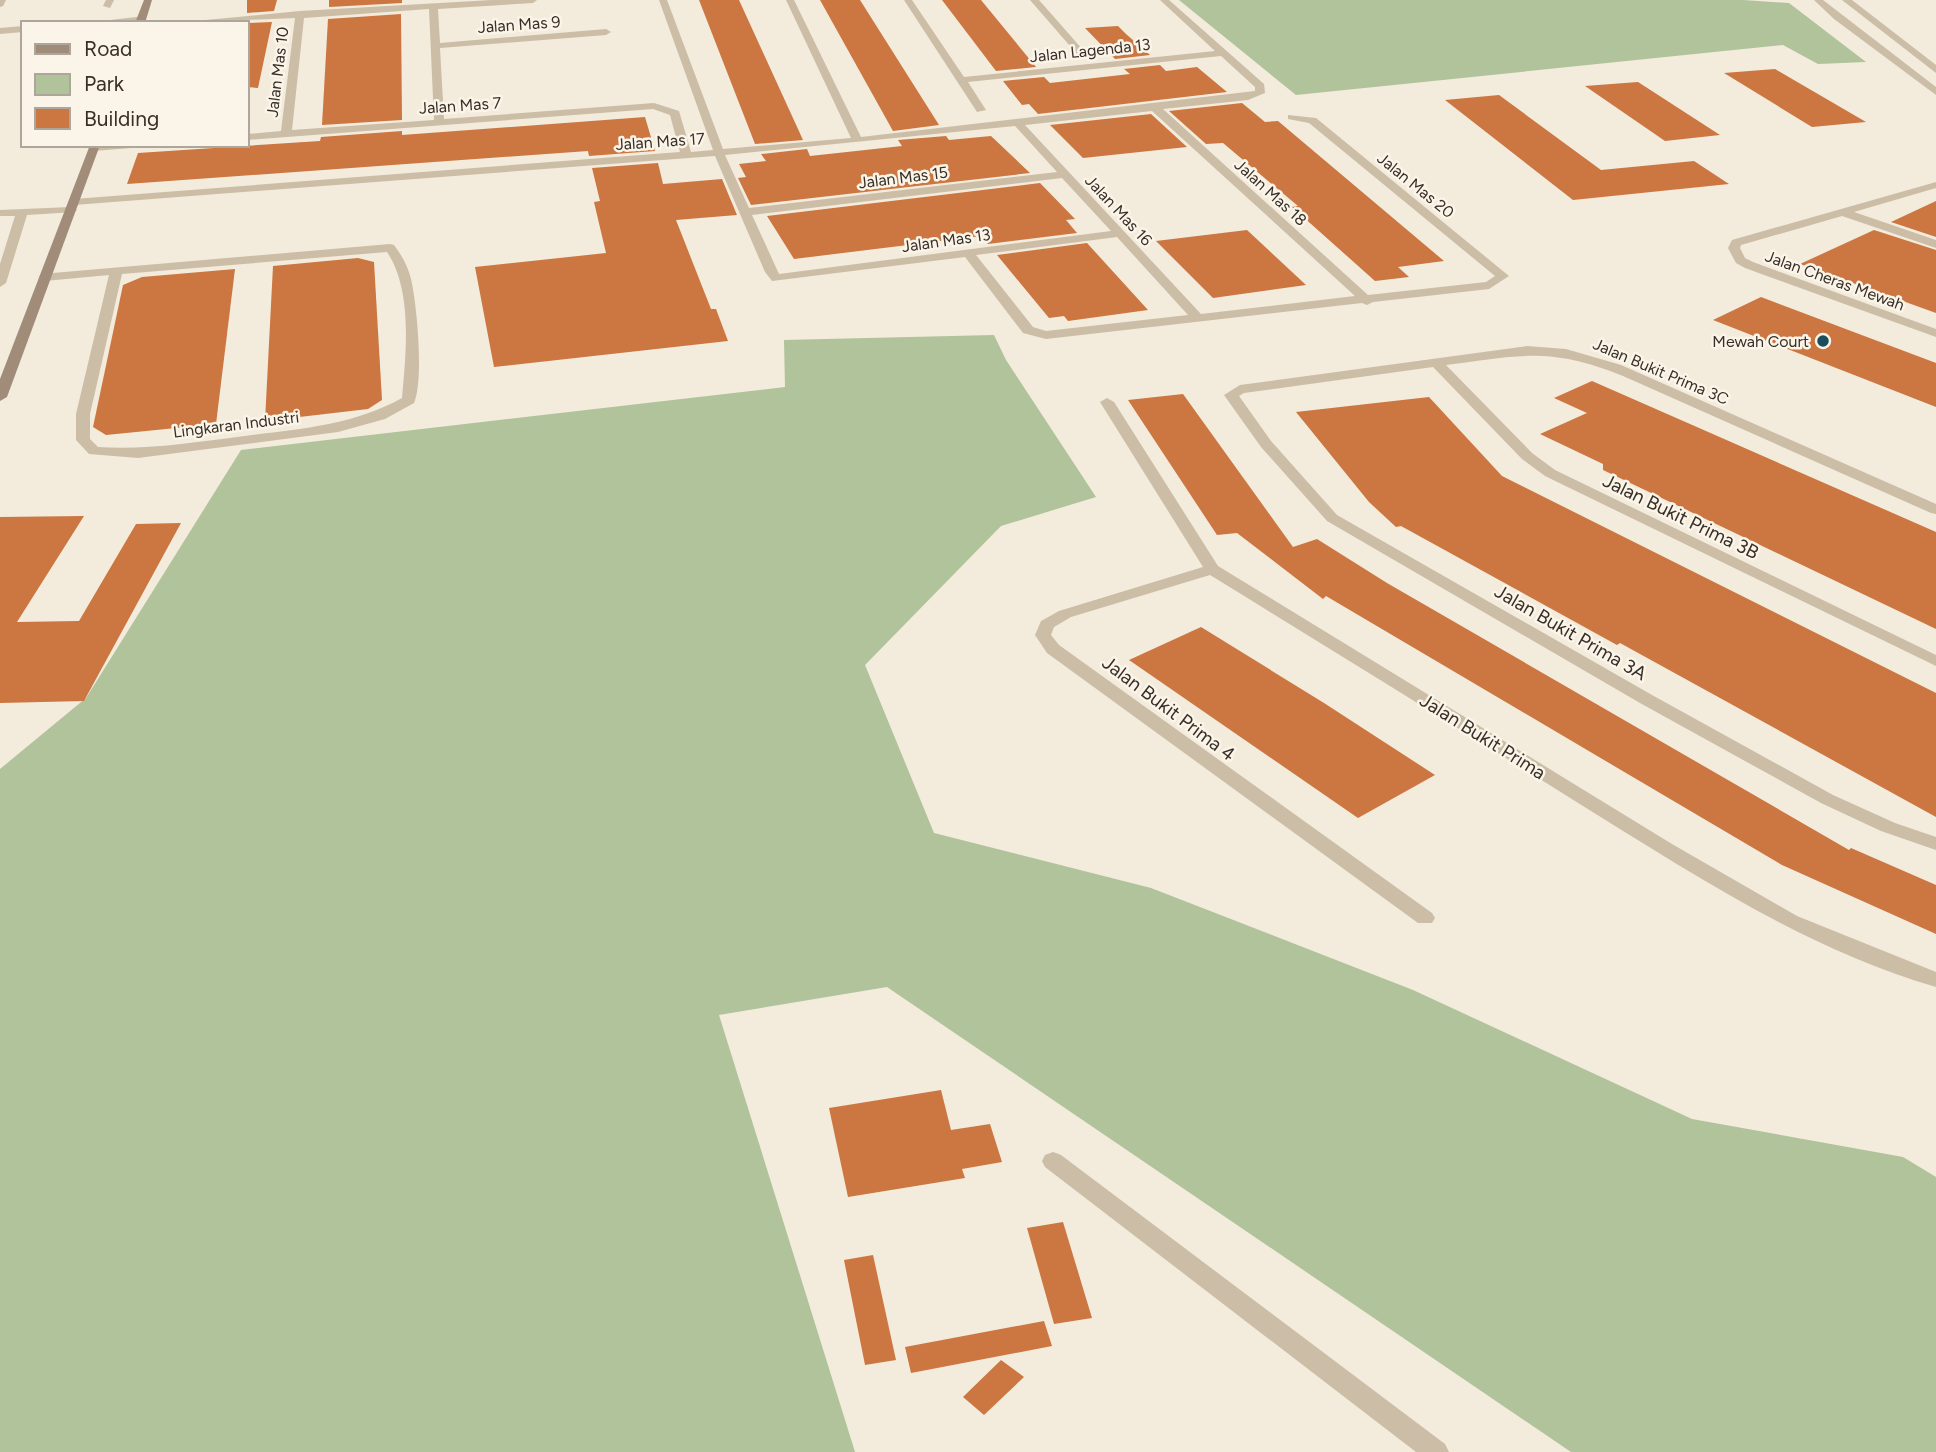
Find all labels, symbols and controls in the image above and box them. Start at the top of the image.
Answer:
street label: Jalan Mas 9 [477,12,561,37]
legend [21,21,248,147]
street label: Jalan Mas 10 [263,26,292,118]
street label: Jalan Lagenda 13 [1029,35,1151,66]
text: Road [84,36,132,61]
text: Park [84,71,125,96]
street label: Jalan Mas 7 [418,93,502,118]
text: Building [84,106,159,131]
street label: Jalan Mas 17 [615,129,706,154]
street label: Jalan Mas 20 [1373,149,1458,222]
street label: Jalan Mas 18 [1231,155,1311,230]
street label: Jalan Mas 15 [857,163,949,192]
street label: Jalan Mas 16 [1081,171,1156,250]
street label: Jalan Mas 13 [900,225,992,256]
street label: Jalan Cheras Mewah [1763,246,1907,314]
place label: Mewah Court [1712,332,1809,351]
marker: Mewah Court [1815,333,1831,349]
street label: Jalan Bukit Prima 3C [1590,334,1731,409]
street label: Lingkaran Industri [172,407,300,442]
street label: Jalan Bukit Prima 3B [1599,469,1762,564]
street label: Jalan Bukit Prima 3A [1491,580,1651,685]
street label: Jalan Bukit Prima 4 [1098,651,1240,766]
street label: Jalan Bukit Prima [1416,689,1550,784]

